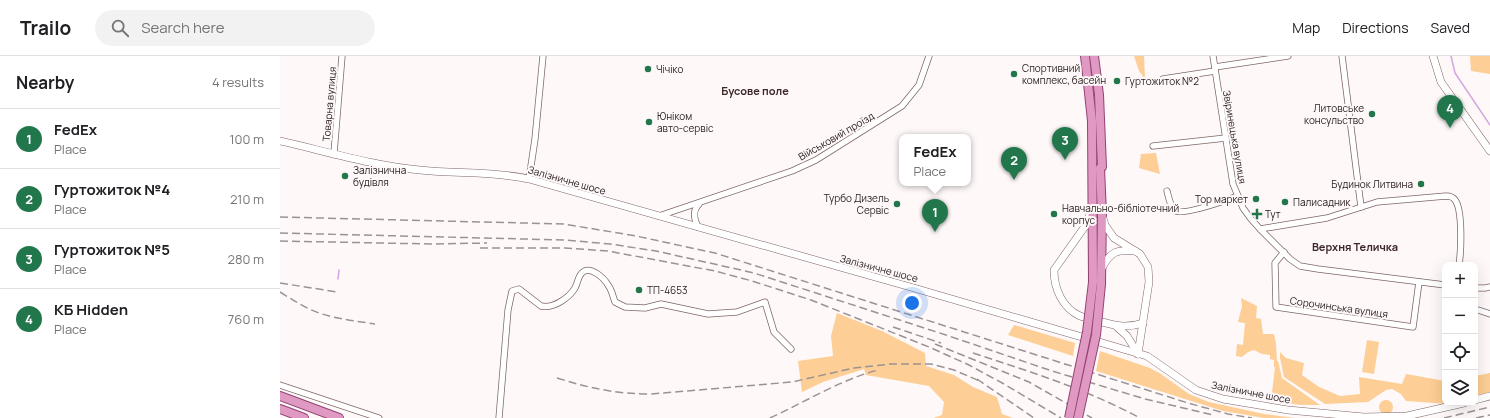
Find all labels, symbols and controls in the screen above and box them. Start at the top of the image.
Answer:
search box [95,10,375,46]
text: Trailo [20,15,71,41]
icon: search [109,17,131,39]
text: Search here [141,17,225,38]
text: Map [1292,18,1320,37]
text: Directions [1342,18,1409,37]
text: Saved [1431,18,1470,37]
place label: Спортивний комплекс, басейн [1022,61,1106,87]
place label: Чічіко [656,62,683,76]
marker: Чічіко [643,64,653,74]
street label: Товарна вулиця [319,66,339,142]
marker: Спортивний комплекс, басейн [1009,69,1019,79]
text: Nearby [16,71,74,94]
text: 4 results [212,73,264,91]
place label: Гуртожиток №2 [1125,74,1199,88]
marker: Гуртожиток №2 [1112,76,1122,86]
district label: Бусове поле [721,83,789,98]
street label: Звіринецька вулиця [1220,89,1250,185]
pin: 4 [1437,95,1463,128]
place label: Литовське консульство [1304,101,1364,127]
place label: Юніком авто-сервіс [657,109,714,135]
street label: Військовий проїзд [795,109,877,163]
marker: Литовське консульство [1367,109,1377,119]
marker: Юніком авто-сервіс [644,117,654,127]
text: FedEx [54,119,97,140]
pin: 3 [1052,127,1078,160]
text: 1 [26,130,32,148]
text: 100 m [229,130,264,148]
popup [899,134,971,186]
text: Place [54,140,87,158]
text: FedEx [914,141,957,162]
pin: 2 [1001,147,1027,180]
street label: Залізничне шосе [526,162,608,198]
text: Place [914,162,946,180]
place label: Залізнична будівля [353,163,406,189]
marker: Залізнична будівля [340,171,350,181]
place label: Будинок Литвина [1331,177,1413,191]
text: Гуртожиток №4 [54,179,170,200]
marker: Будинок Литвина [1416,179,1426,189]
text: 2 [25,190,33,208]
text: 210 m [230,190,264,208]
place label: Турбо Дизель Сервіс [824,191,889,217]
place label: Top маркет [1195,192,1248,206]
marker: Top маркет [1251,194,1261,204]
place label: Палисадник [1293,195,1352,209]
marker: Палисадник [1280,197,1290,207]
marker: Турбо Дизель Сервіс [892,199,902,209]
pin: 1 [922,199,948,232]
text: Place [54,200,87,218]
place label: Навчально-бібліотечний корпус [1062,201,1179,227]
place label: Тут [1265,207,1281,221]
marker: Навчально-бібліотечний корпус [1049,209,1059,219]
marker: Тут [1252,209,1262,219]
text: Гуртожиток №5 [54,239,170,260]
district label: Верхня Теличка [1312,239,1398,254]
text: 3 [25,250,33,268]
text: 280 m [227,250,264,268]
street label: Залізничне шосе [838,251,920,285]
text: Place [54,260,87,278]
map controls [1442,262,1478,406]
button: + [1442,262,1478,298]
place label: ТП-4653 [647,283,688,297]
marker: ТП-4653 [634,285,644,295]
your location [902,293,922,313]
street label: Сорочинська вулиця [1289,293,1389,321]
button: − [1442,298,1478,334]
text: КБ Hidden [54,299,128,320]
text: 4 [25,310,33,328]
text: 760 m [228,310,264,328]
text: Place [54,320,87,338]
button: locate [1442,334,1478,370]
button: layers [1442,370,1478,406]
street label: Залізничне шосе [1210,377,1292,407]

